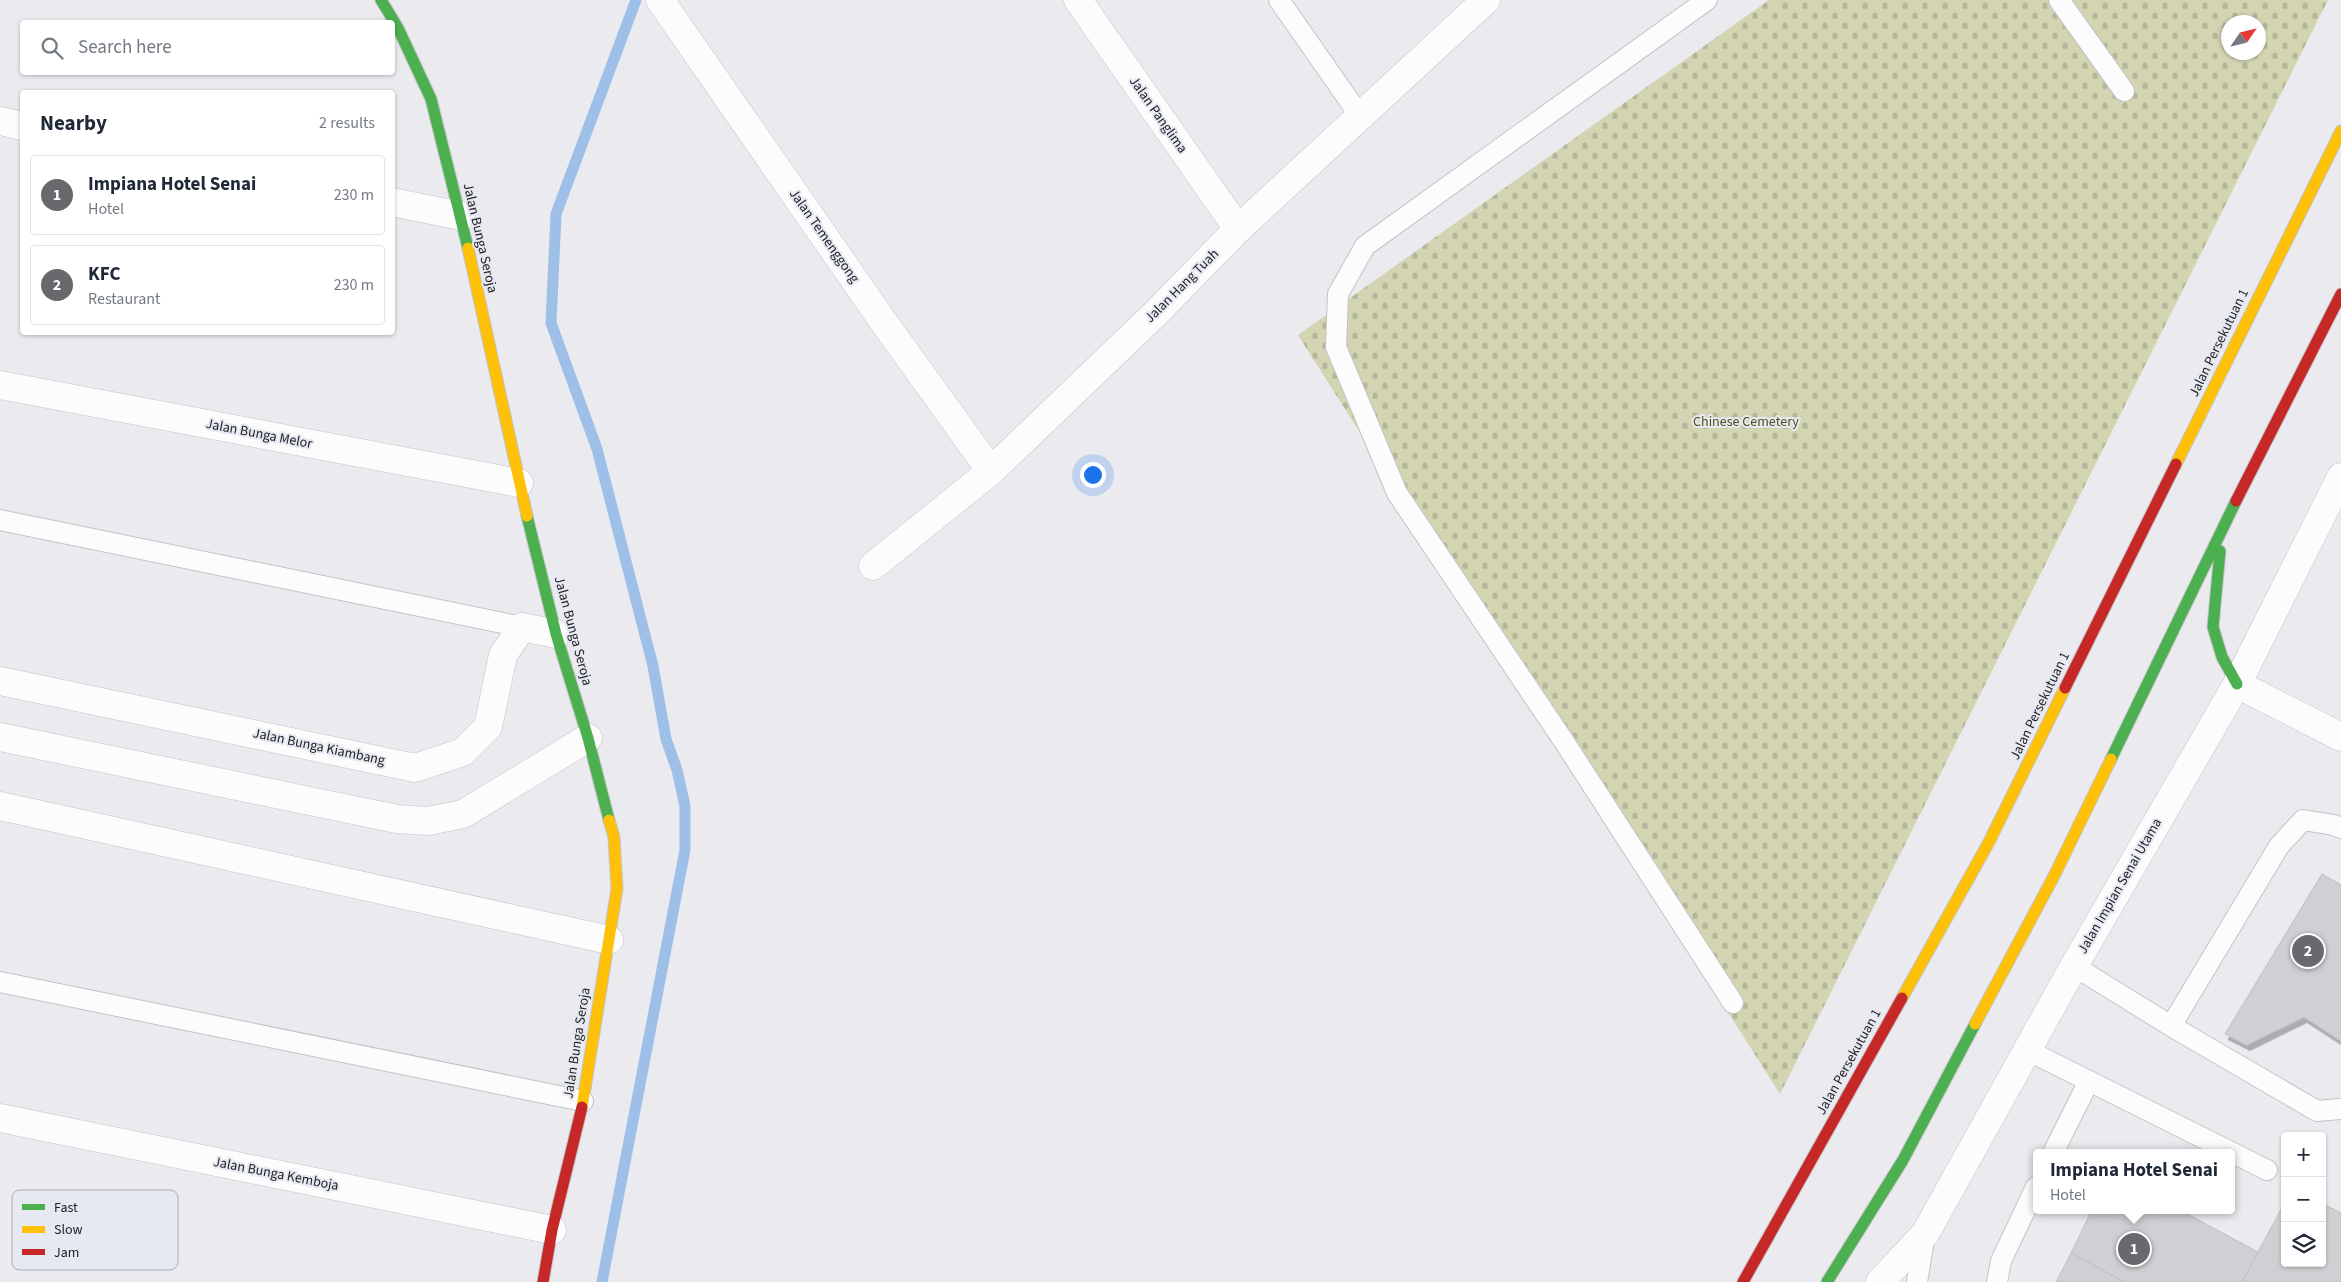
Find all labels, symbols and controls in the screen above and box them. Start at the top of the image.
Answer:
north arrow [2221,15,2266,60]
search box [20,20,395,75]
icon: search [38,34,66,62]
text: Search here [78,34,172,61]
street label: Jalan Panglima [1124,73,1192,157]
text: Nearby [40,108,107,138]
text: 2 results [319,112,375,134]
text: Impiana Hotel Senai [88,171,256,198]
street label: Jalan Bunga Seroja [458,181,502,295]
text: 1 [53,184,61,206]
text: 230 m [334,184,374,206]
street label: Jalan Temenggong [784,185,864,287]
text: Hotel [88,198,124,220]
street label: Jalan Hang Tuah [1140,244,1224,328]
text: KFC [88,261,121,288]
text: 2 [53,274,61,296]
text: 230 m [334,274,374,296]
street label: Jalan Persekutuan 1 [2184,285,2254,400]
text: Restaurant [88,288,161,310]
park label: Chinese Cemetery [1693,412,1799,432]
street label: Jalan Bunga Melor [204,414,314,454]
your location [1080,462,1106,488]
street label: Jalan Bunga Seroja [549,574,597,688]
street label: Jalan Persekutuan 1 [2005,648,2075,763]
street label: Jalan Bunga Kiambang [251,723,387,771]
street label: Jalan Impian Senai Utama [2073,815,2167,957]
pin: 2 [2292,932,2324,970]
street label: Jalan Bunga Seroja [558,986,596,1100]
street label: Jalan Persekutuan 1 [1812,1005,1886,1119]
map controls [2281,1132,2326,1267]
button: + [2281,1132,2326,1177]
popup [2033,1149,2235,1214]
street label: Jalan Bunga Kemboja [212,1152,340,1196]
text: Impiana Hotel Senai [2050,1157,2218,1184]
button: − [2281,1177,2326,1222]
text: Hotel [2050,1184,2086,1206]
legend [12,1190,178,1270]
text: Fast [54,1198,78,1218]
text: Slow [54,1220,83,1240]
button: layers [2281,1222,2326,1267]
pin: 1 [2118,1230,2150,1268]
text: Jam [54,1243,79,1263]

